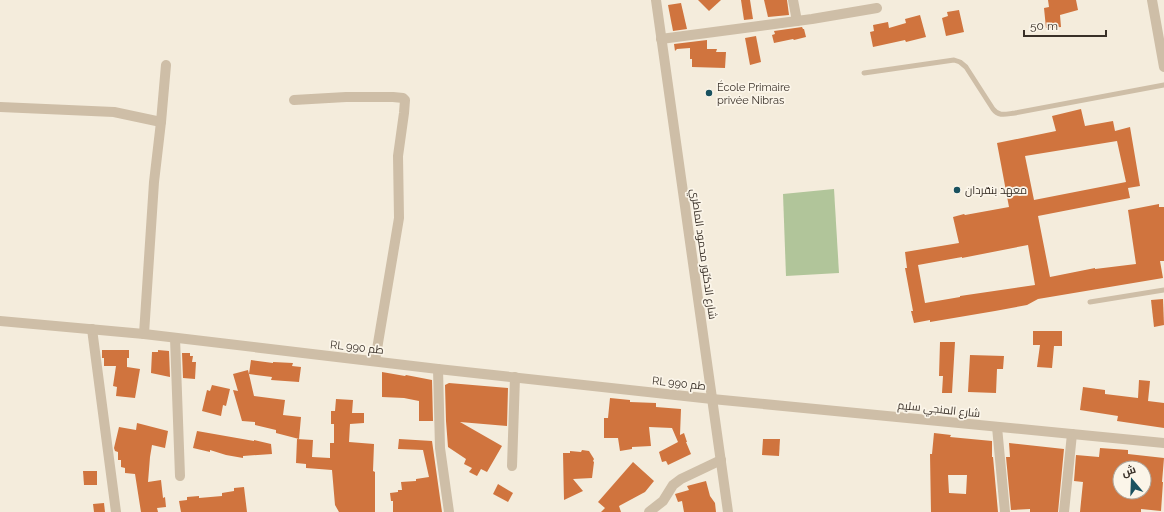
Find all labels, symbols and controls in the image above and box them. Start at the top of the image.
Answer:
scale bar [1024,12,1106,38]
text: 50 m [1030,19,1058,33]
place label: École Primaire privée Nibras [717,80,791,107]
marker: École Primaire privée Nibras [704,88,714,98]
place label: معهد بنقردان [965,184,1027,197]
marker: معهد بنقردان [952,185,962,195]
street label: شارع الدكتور محمود الماطري [686,188,719,320]
street label: RL طم 990 [329,338,384,358]
street label: RL طم 990 [651,374,706,394]
street label: شارع المنجي سليم [897,399,981,422]
north arrow [1112,460,1152,500]
text: ش [1120,463,1138,479]

